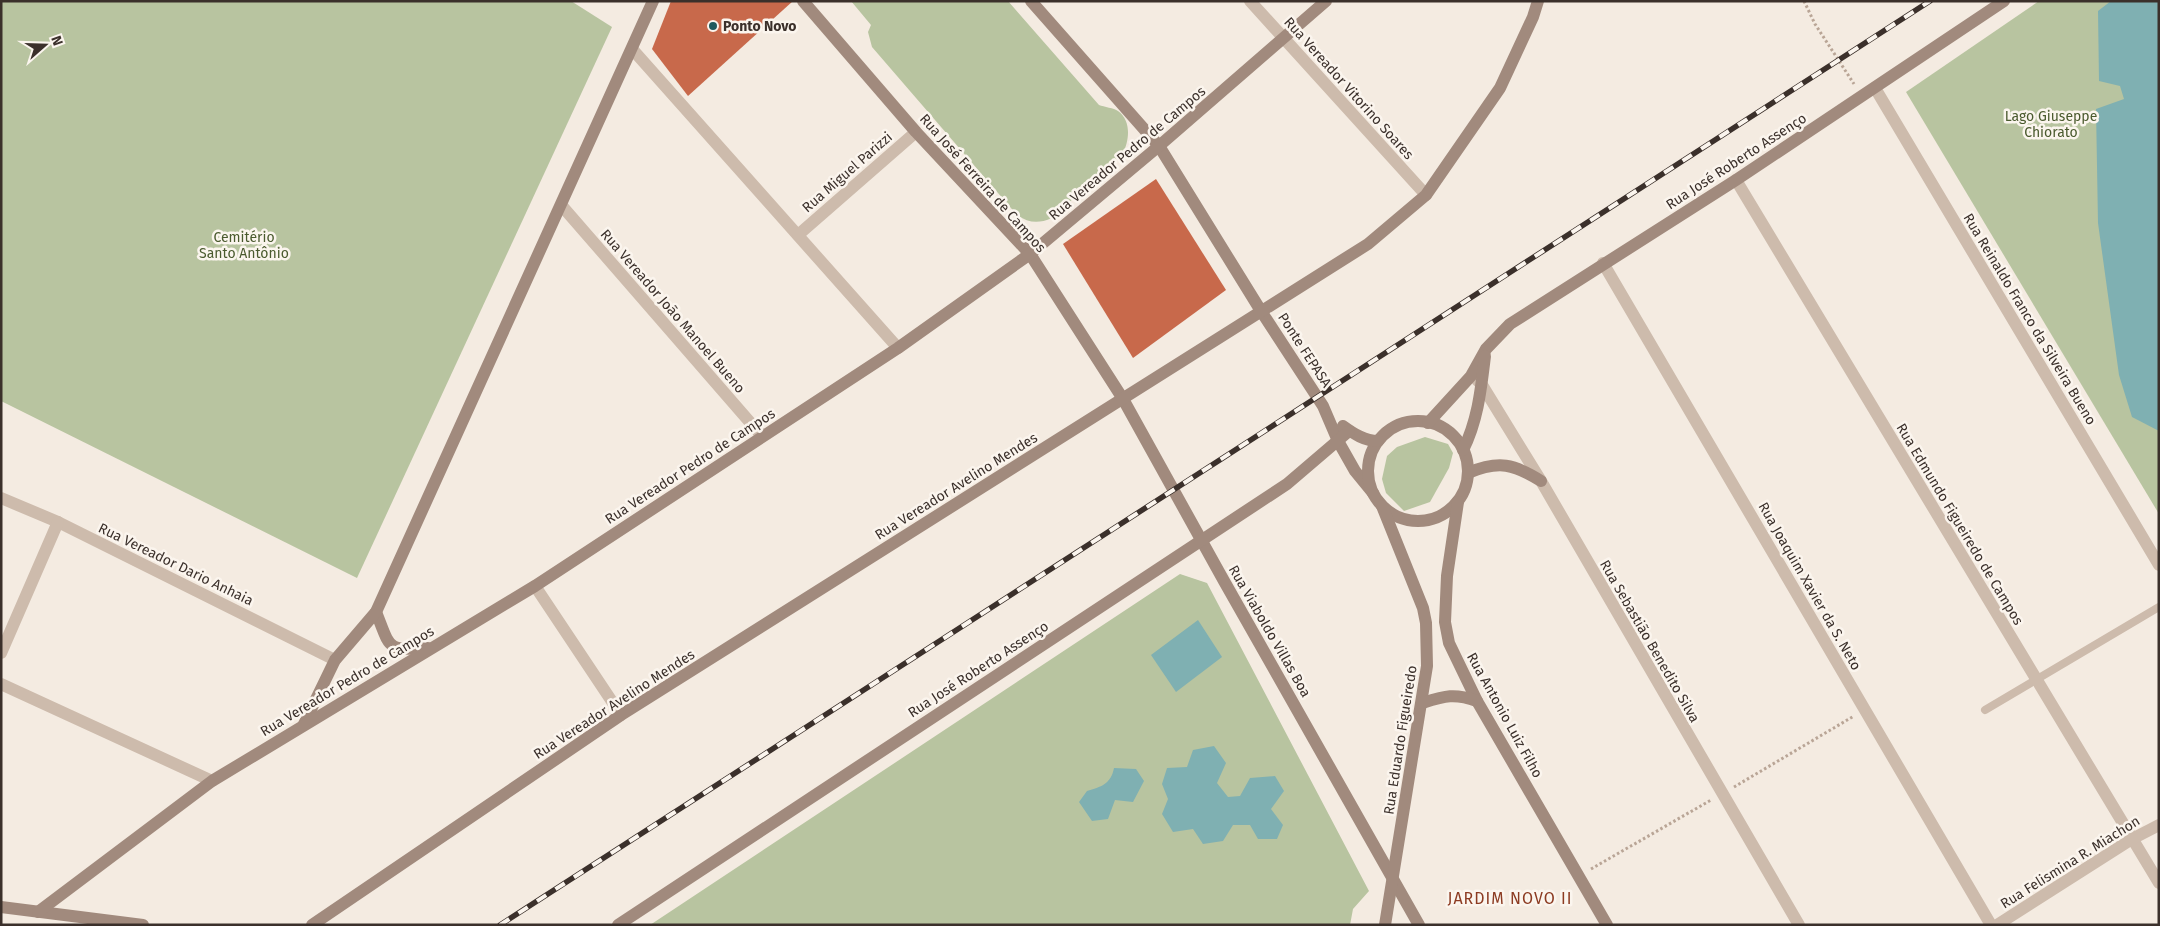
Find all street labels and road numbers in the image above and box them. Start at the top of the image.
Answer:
street label: Rua Vereador Vitorino Soares [1280,14,1417,163]
street label: Rua Vereador Pedro de Campos [1045,82,1210,224]
street label: Rua José Roberto Assenço [1663,110,1810,213]
street label: Rua José Ferreira de Campos [916,111,1050,256]
street label: Rua Miguel Parizzi [799,129,896,216]
street label: Rua Reinaldo Franco da Silveira Bueno [1960,210,2100,428]
street label: Rua Vereador João Manoel Bueno [597,226,748,397]
street label: Ponte FEPASA [1274,310,1335,391]
street label: Rua Vereador Pedro de Campos [602,405,779,528]
street label: Rua Edmundo Figueiredo de Campos [1892,420,2027,629]
street label: Rua Vereador Avelino Mendes [872,429,1041,544]
street label: Rua Joaquim Xavier da S. Neto [1754,499,1865,673]
street label: Rua Vereador Dario Anhaia [96,520,256,609]
street label: Rua Sebastião Benedito Silva [1596,557,1703,725]
street label: Rua Viaboldo Villas Boa [1225,562,1314,700]
street label: Rua José Roberto Assenço [905,618,1052,721]
street label: Rua Vereador Pedro de Campos [257,623,437,740]
street label: Rua Vereador Avelino Mendes [531,646,698,763]
street label: Rua Antonio Luiz Filho [1463,650,1546,781]
street label: Rua Eduardo Figueiredo [1380,664,1421,816]
street label: Rua Felismina R. Miachon [1997,812,2143,912]

